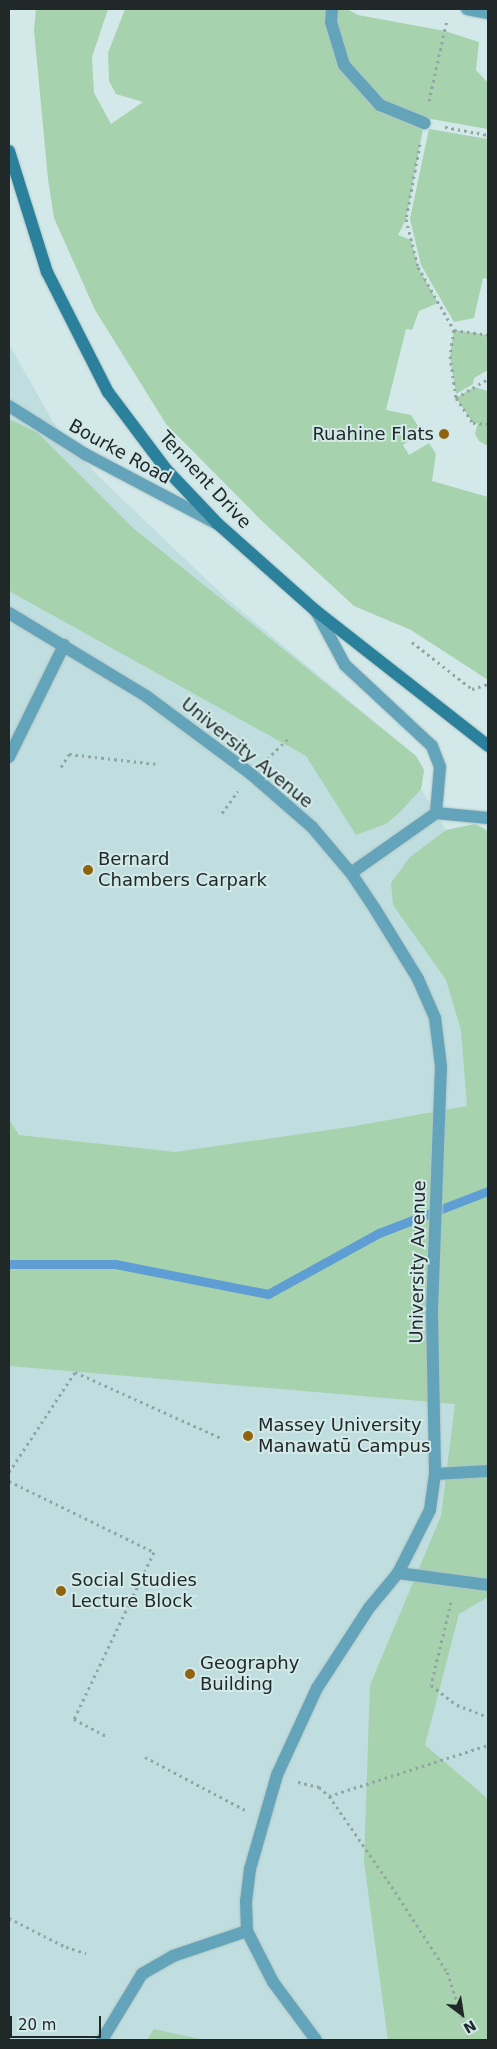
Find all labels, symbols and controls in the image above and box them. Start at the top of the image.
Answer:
street label: Bourke Road [65,415,175,489]
place label: Ruahine Flats [312,423,434,445]
street label: Tennent Drive [154,427,256,533]
marker: Ruahine Flats [438,428,450,440]
street label: University Avenue [177,693,317,813]
place label: Bernard Chambers Carpark [98,849,267,892]
marker: Bernard Chambers Carpark [82,864,94,876]
street label: University Avenue [406,1180,430,1344]
place label: Massey University Manawatū Campus [258,1415,430,1458]
marker: Massey University Manawatū Campus [242,1430,254,1442]
place label: Social Studies Lecture Block [71,1570,197,1612]
marker: Social Studies Lecture Block [55,1585,67,1597]
place label: Geography Building [200,1653,299,1696]
marker: Geography Building [184,1668,196,1680]
north arrow [437,1989,487,2039]
scale bar [12,2006,104,2038]
text: 20 m [18,2016,56,2034]
text: N [461,2017,479,2037]

